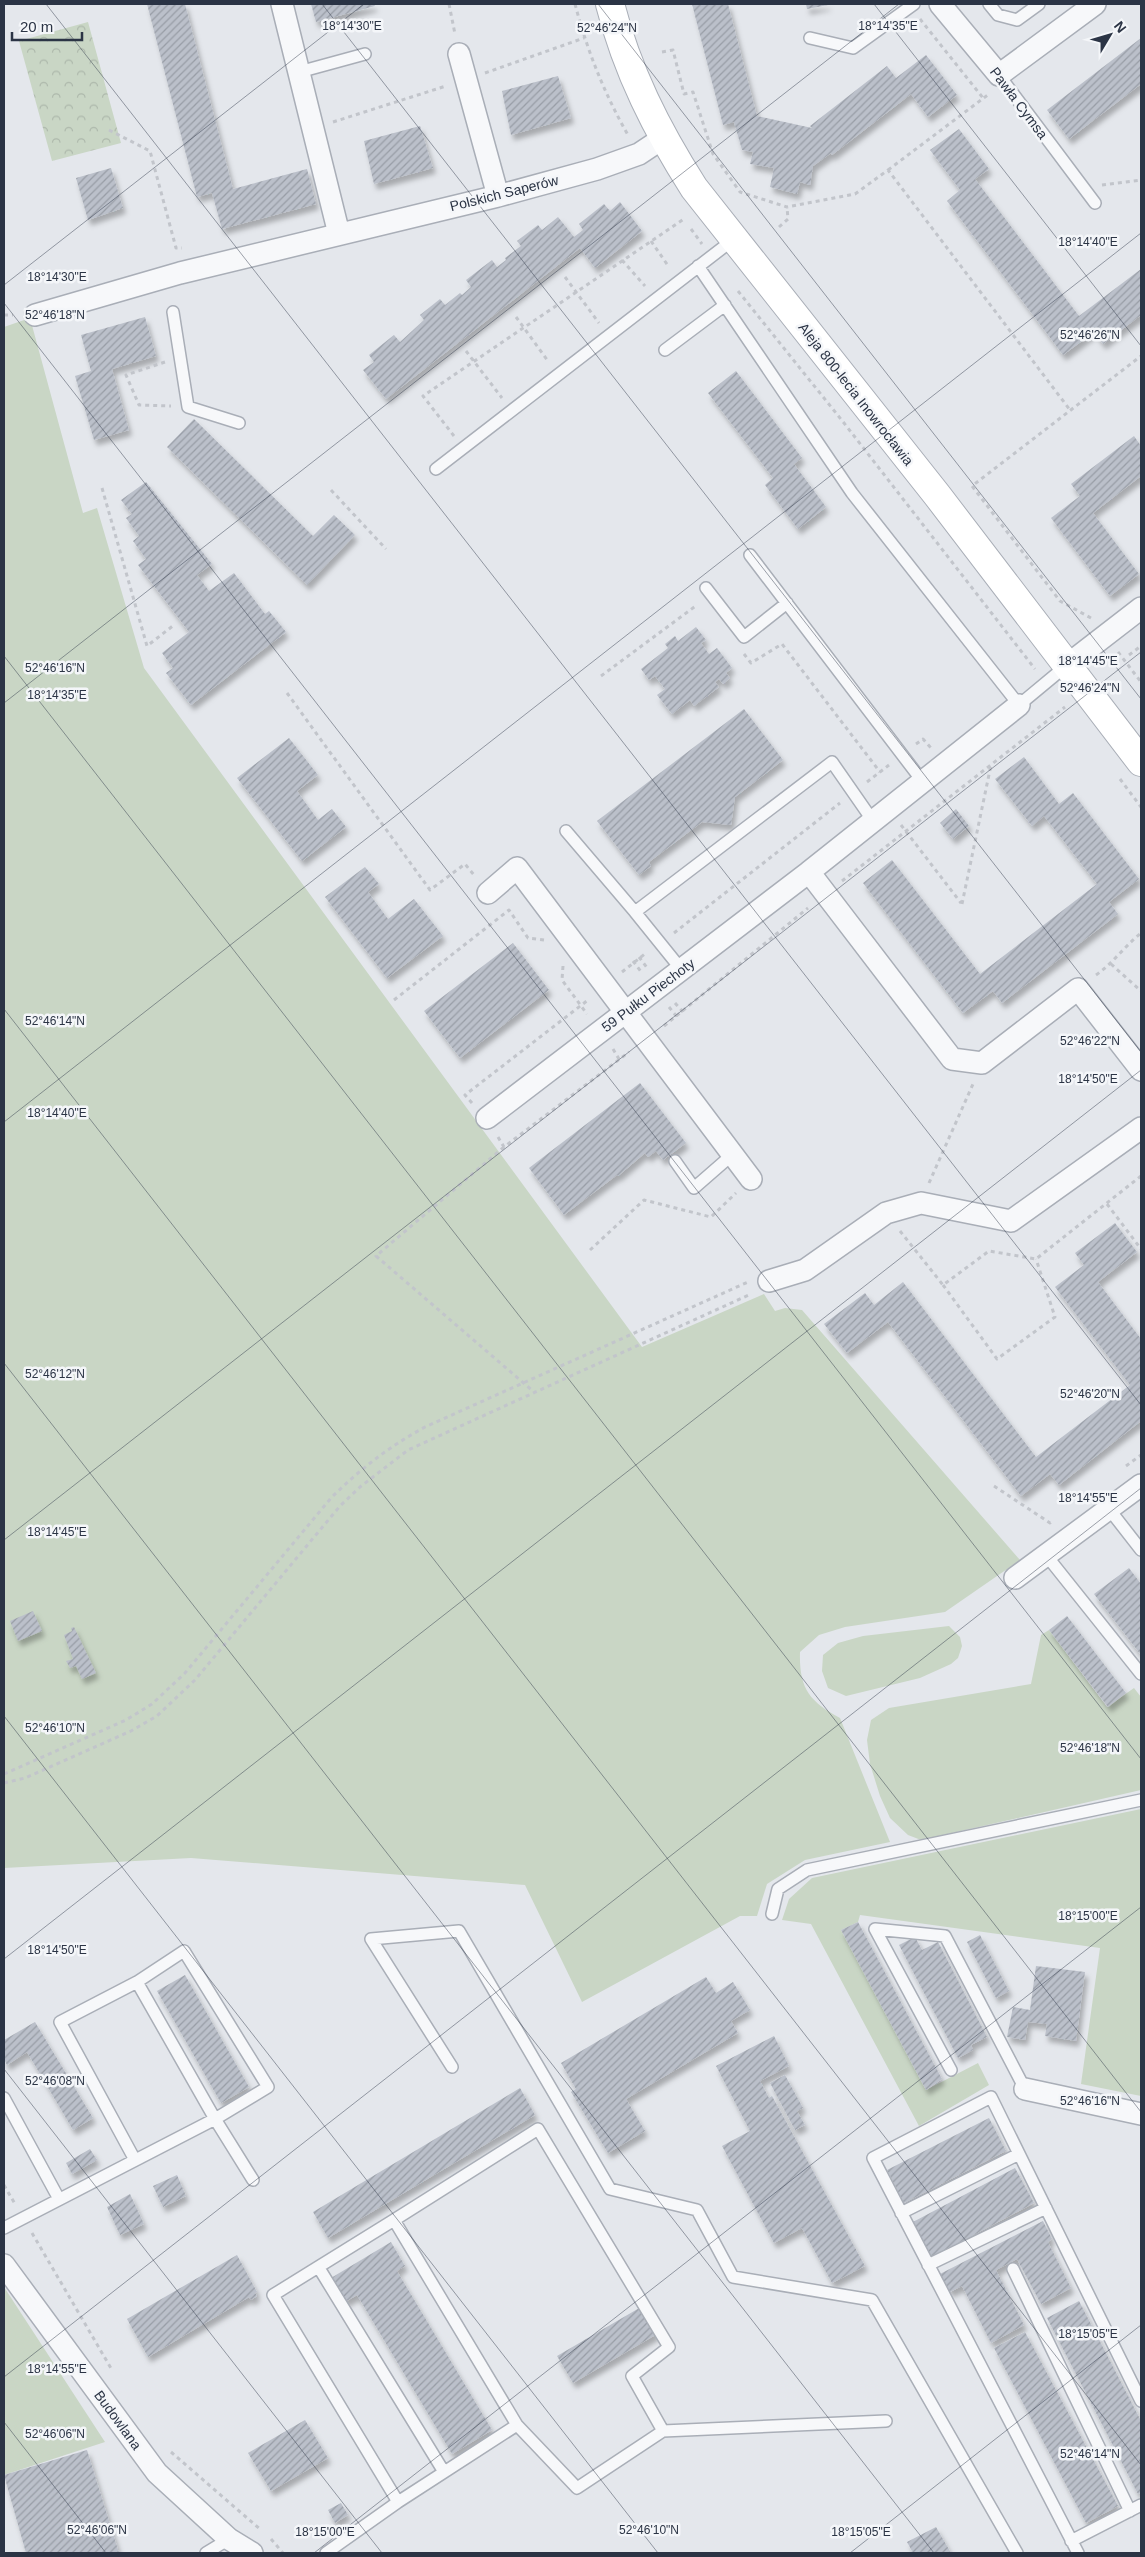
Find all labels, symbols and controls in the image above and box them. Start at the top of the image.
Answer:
scale bar [12,10,82,42]
north arrow [1085,10,1135,60]
text: 20 m [20,18,53,35]
text: N [1111,18,1130,36]
text: 18°14'30"E [322,19,382,33]
text: 18°14'35"E [858,19,918,33]
text: 52°46'24"N [577,21,637,35]
street label: Pawła Cymsa [987,64,1051,142]
street label: Polskich Saperów [448,172,561,214]
text: 18°14'40"E [1058,235,1118,249]
text: 18°14'30"E [27,270,87,284]
text: 52°46'18"N [25,308,85,322]
street label: Aleja 800-lecia Inowrocławia [795,319,917,469]
text: 52°46'26"N [1060,328,1120,342]
text: 18°14'45"E [1058,654,1118,668]
text: 52°46'16"N [25,661,85,675]
text: 52°46'24"N [1060,681,1120,695]
text: 18°14'35"E [27,688,87,702]
street label: 59 Pułku Piechoty [598,955,698,1035]
text: 52°46'14"N [25,1014,85,1028]
text: 52°46'22"N [1060,1034,1120,1048]
text: 18°14'50"E [1058,1072,1118,1086]
text: 18°14'40"E [27,1106,87,1120]
text: 52°46'12"N [25,1367,85,1381]
text: 52°46'20"N [1060,1387,1120,1401]
text: 18°14'55"E [1058,1491,1118,1505]
text: 18°14'45"E [27,1525,87,1539]
text: 52°46'10"N [25,1721,85,1735]
text: 52°46'18"N [1060,1741,1120,1755]
text: 18°15'00"E [1058,1909,1118,1923]
text: 18°14'50"E [27,1943,87,1957]
text: 52°46'08"N [25,2074,85,2088]
text: 52°46'16"N [1060,2094,1120,2108]
text: 18°15'05"E [1058,2327,1118,2341]
text: 18°14'55"E [27,2362,87,2376]
street label: Budowlana [91,2387,145,2453]
text: 52°46'06"N [25,2427,85,2441]
text: 52°46'14"N [1060,2447,1120,2461]
text: 52°46'06"N [67,2523,127,2537]
text: 52°46'10"N [619,2523,679,2537]
text: 18°15'00"E [295,2525,355,2539]
text: 18°15'05"E [831,2525,891,2539]

